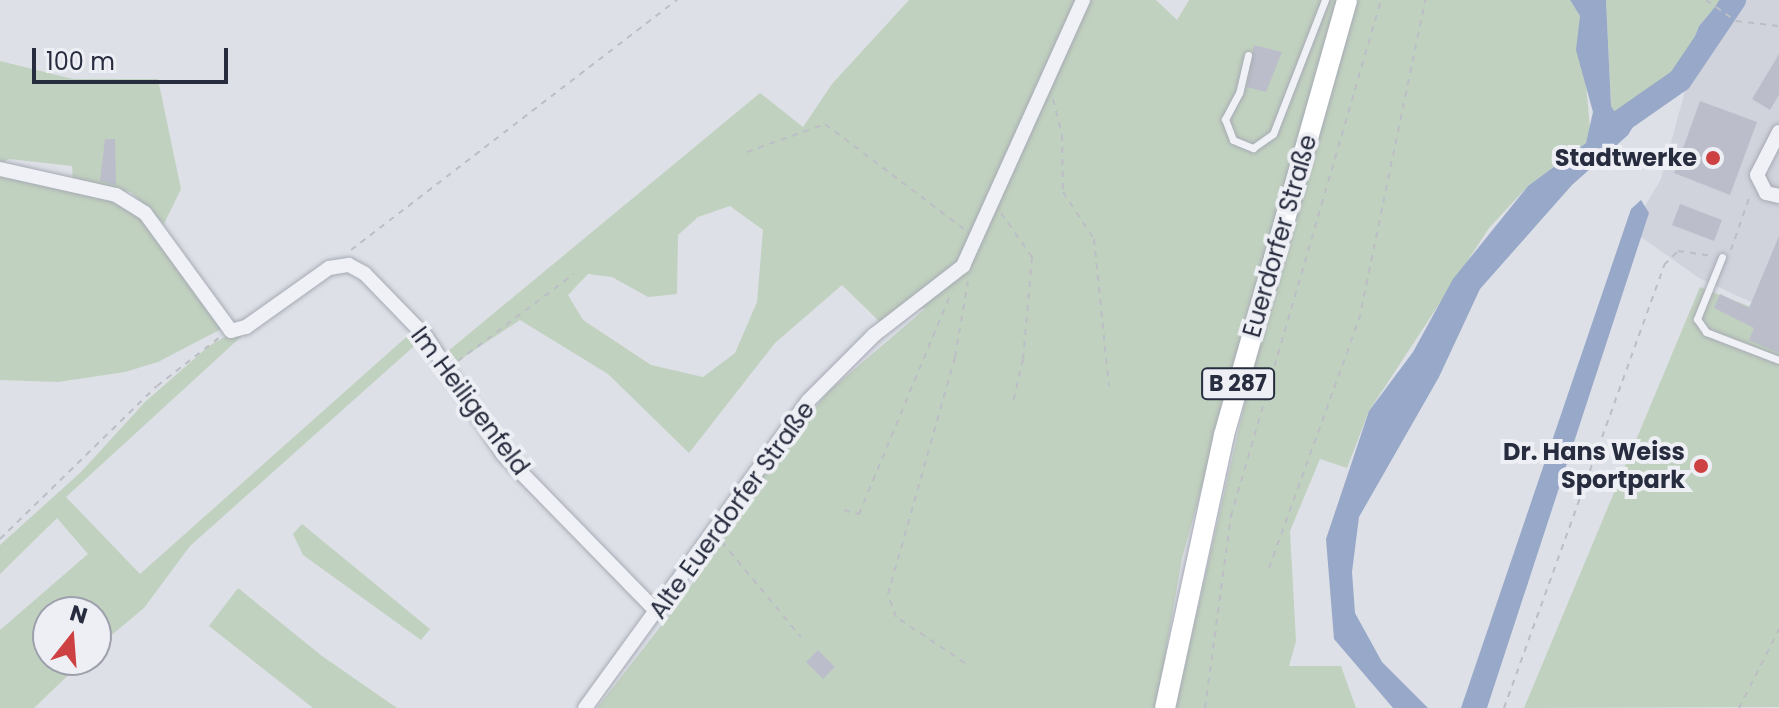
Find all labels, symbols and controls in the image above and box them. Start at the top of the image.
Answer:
scale bar [36,32,232,82]
text: 100 m [46,45,115,78]
street label: Euerdorfer Straße [1237,131,1323,341]
place label: Stadtwerke [1555,144,1697,172]
marker: Stadtwerke [1704,149,1722,167]
street label: Im Heiligenfeld [405,321,535,481]
road number: B 287 [1200,366,1276,402]
street label: Alte Euerdorfer Straße [643,396,821,624]
place label: Dr. Hans Weiss Sportpark [1503,438,1685,494]
marker: Dr. Hans Weiss Sportpark [1692,457,1710,475]
north arrow [32,596,112,676]
text: N [66,597,91,632]

